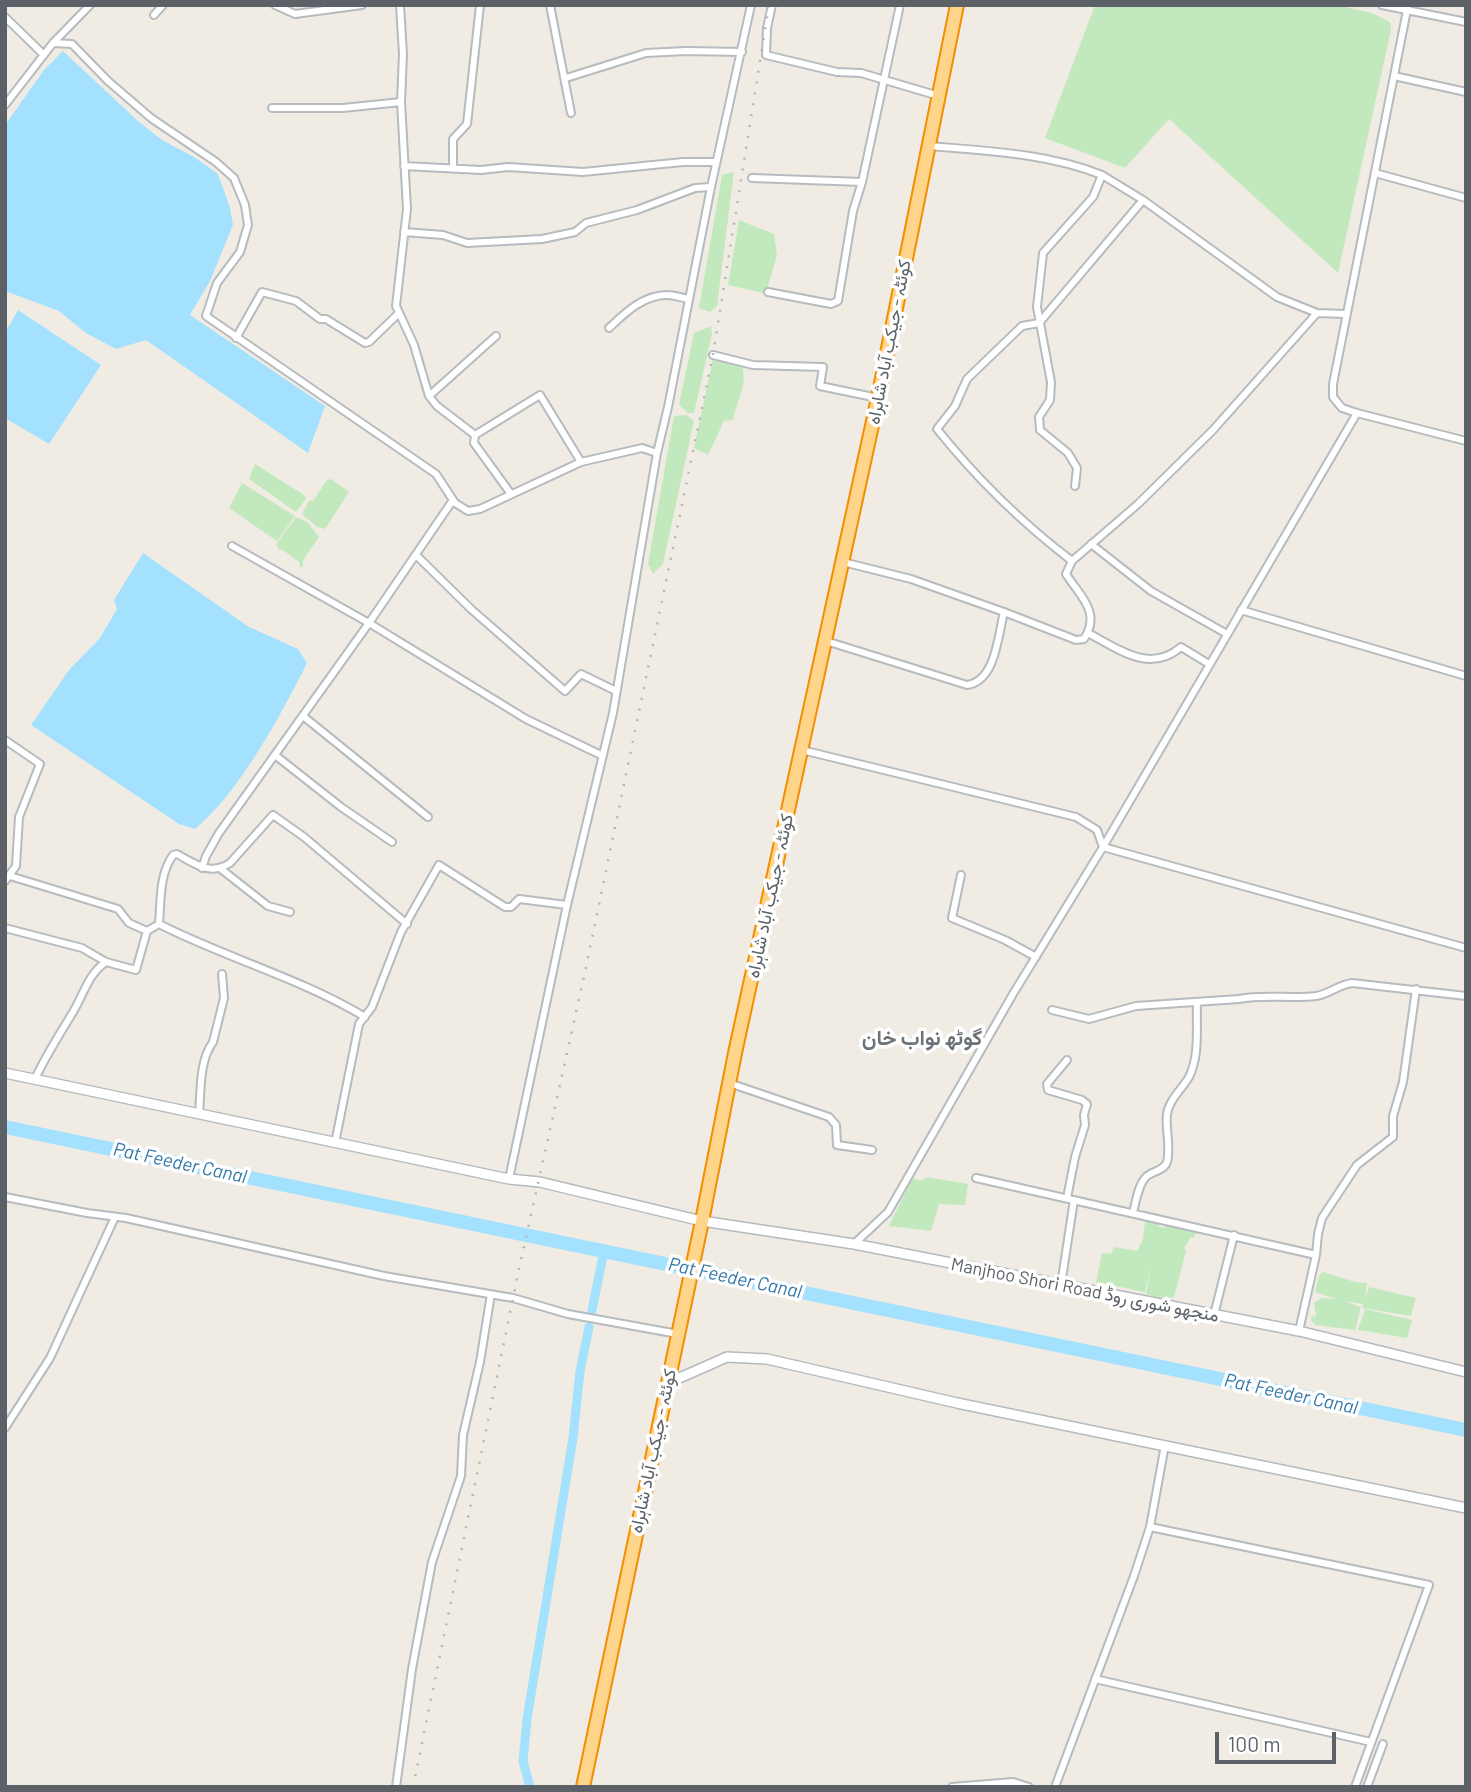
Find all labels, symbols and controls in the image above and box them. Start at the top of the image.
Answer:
street label: کوئٹہ - جیکب آباد شاہراہ [862,258,916,426]
street label: کوئٹہ - جیکب آباد شاہراہ [742,812,798,980]
district label: گوٹھ نواب خان [862,1025,982,1051]
water label: Pat Feeder Canal [111,1138,249,1188]
water label: Pat Feeder Canal [666,1253,804,1303]
street label: Manjhoo Shori Road منجھو شوری روڈ [949,1253,1221,1327]
street label: کوئٹہ - جیکب آباد شاہراہ [625,1367,681,1535]
water label: Pat Feeder Canal [1222,1369,1360,1419]
scale bar [1219,1718,1340,1762]
text: 100 m [1228,1731,1281,1756]

